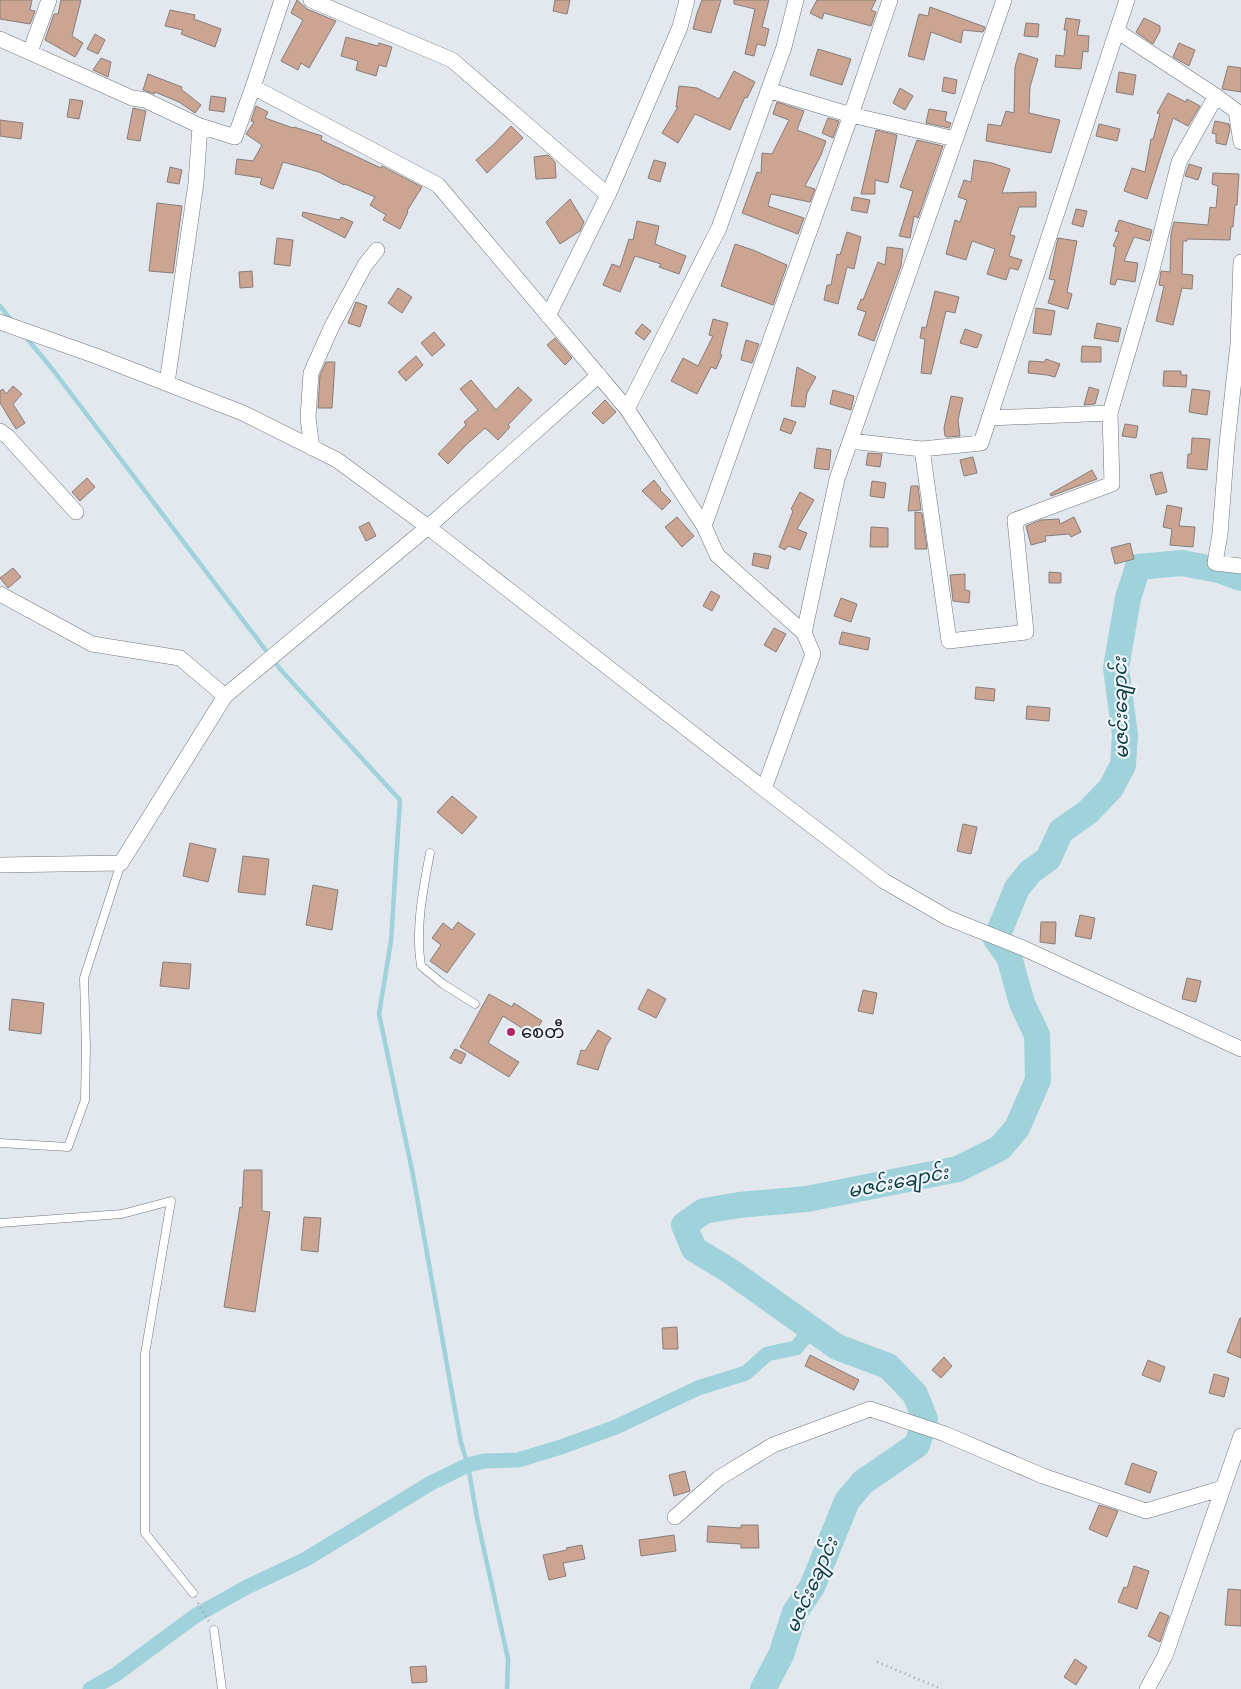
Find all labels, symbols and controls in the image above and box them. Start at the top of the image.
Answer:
water label: မဇင်းချောင်း [1106,655,1137,759]
place label: စေတီ [521,1018,565,1043]
marker: စေတီ [505,1026,517,1038]
water label: မဇင်းချောင်း [846,1158,952,1206]
water label: မဇင်းချောင်း [778,1532,847,1638]

